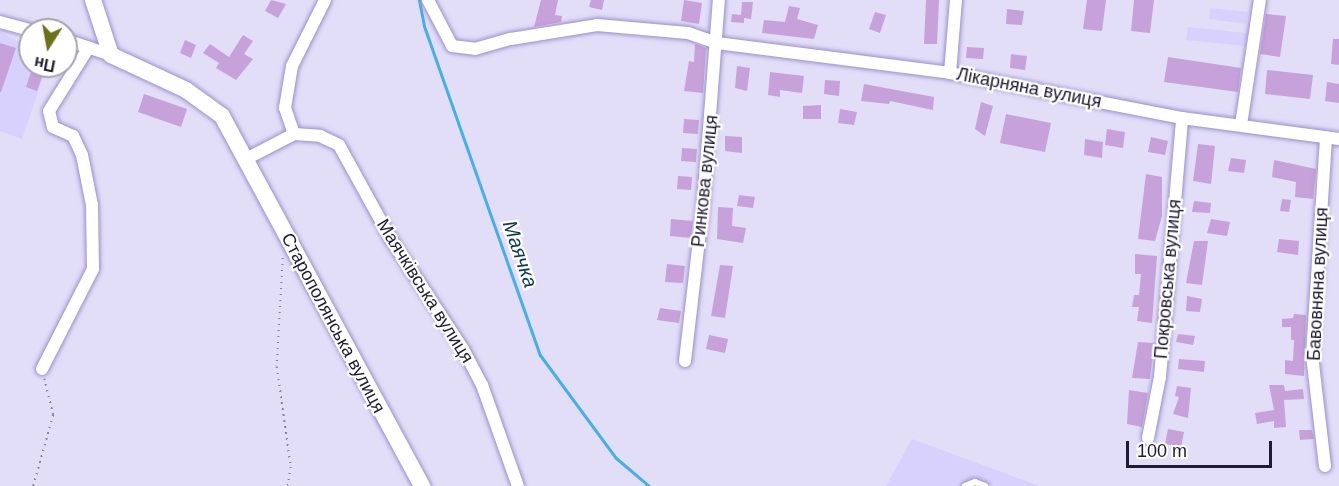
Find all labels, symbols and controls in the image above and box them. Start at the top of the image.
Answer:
north arrow [18,18,78,78]
text: Пн [33,54,57,75]
street label: Лікарняна вулиця [955,63,1103,113]
street label: Ринкова вулиця [687,114,723,248]
street label: Покровська вулиця [1150,198,1186,360]
street label: Бавовняна вулиця [1303,207,1333,361]
street label: Маячківська вулиця [372,215,478,367]
water label: Маячка [497,217,543,291]
street label: Старополянська вулиця [276,229,390,417]
scale bar [1129,429,1274,467]
text: 100 m [1137,441,1187,461]

